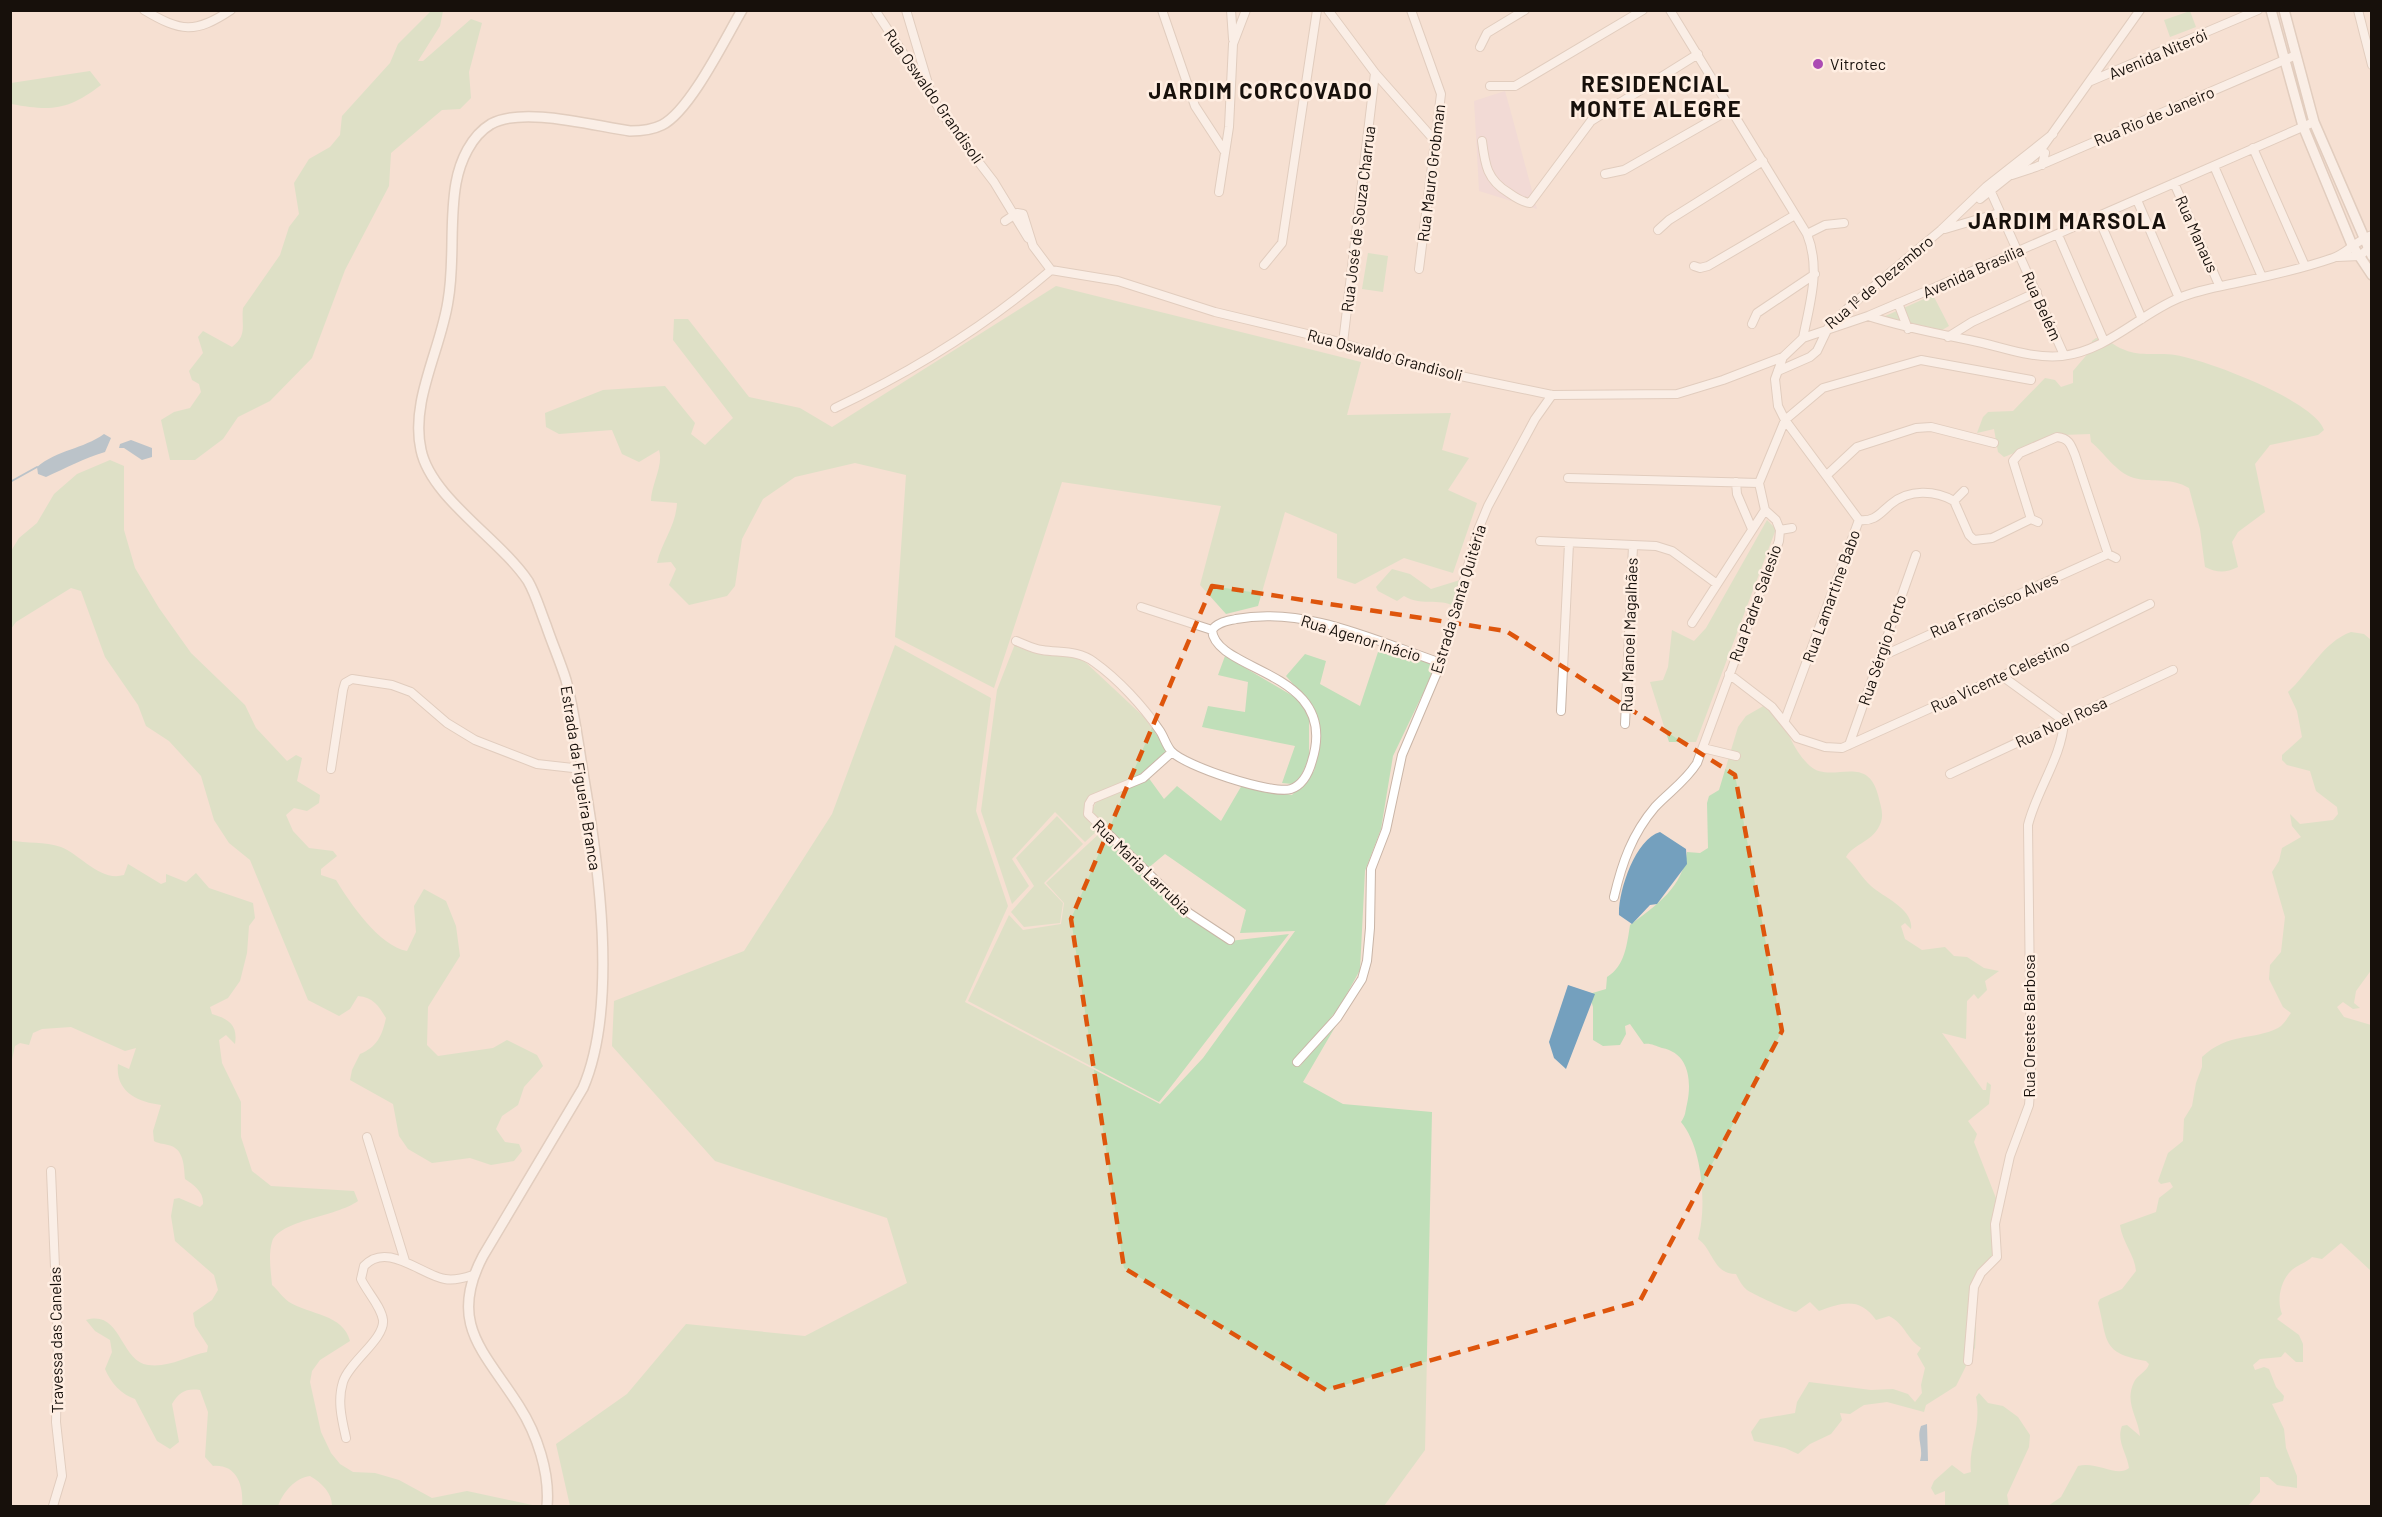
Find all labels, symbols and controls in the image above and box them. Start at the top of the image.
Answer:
street label: Avenida Niterói [2106,24,2210,83]
street label: Rua Oswaldo Grandisoli [881,25,988,167]
place label: Vitrotec [1830,54,1886,73]
marker: Vitrotec [1811,57,1825,71]
district label: RESIDENCIAL MONTE ALEGRE [1570,70,1742,121]
district label: JARDIM CORCOVADO [1149,77,1373,103]
street label: Rua Rio de Janeiro [2091,82,2217,149]
street label: Rua Mauro Grobman [1413,103,1448,243]
street label: Rua José de Souza Charrua [1337,125,1378,313]
street label: Rua Manaus [2172,192,2223,275]
district label: JARDIM MARSOLA [1968,207,2168,233]
street label: Rua 1º de Dezembro [1821,231,1937,332]
street label: Avenida Brasília [1919,240,2026,301]
street label: Rua Belém [2019,268,2066,343]
street label: Rua Oswaldo Grandisoli [1305,325,1465,384]
street label: Estrada Santa Quitéria [1426,522,1489,676]
street label: Rua Lamartine Babo [1798,527,1863,665]
street label: Rua Padre Salesio [1724,542,1785,664]
street label: Rua Manoel Magalhães [1616,557,1641,713]
street label: Rua Francisco Alves [1927,568,2061,641]
street label: Rua Sérgio Porto [1854,592,1909,708]
street label: Rua Agenor Inácio [1299,610,1423,665]
street label: Rua Vicente Celestino [1927,635,2072,716]
street label: Estrada da Figueira Branca [558,684,605,871]
street label: Rua Noel Rosa [2012,692,2110,751]
street label: Rua Maria Larrubia [1089,815,1195,918]
street label: Rua Orestes Barbosa [2019,954,2038,1098]
street label: Travessa das Canelas [45,1267,66,1413]

